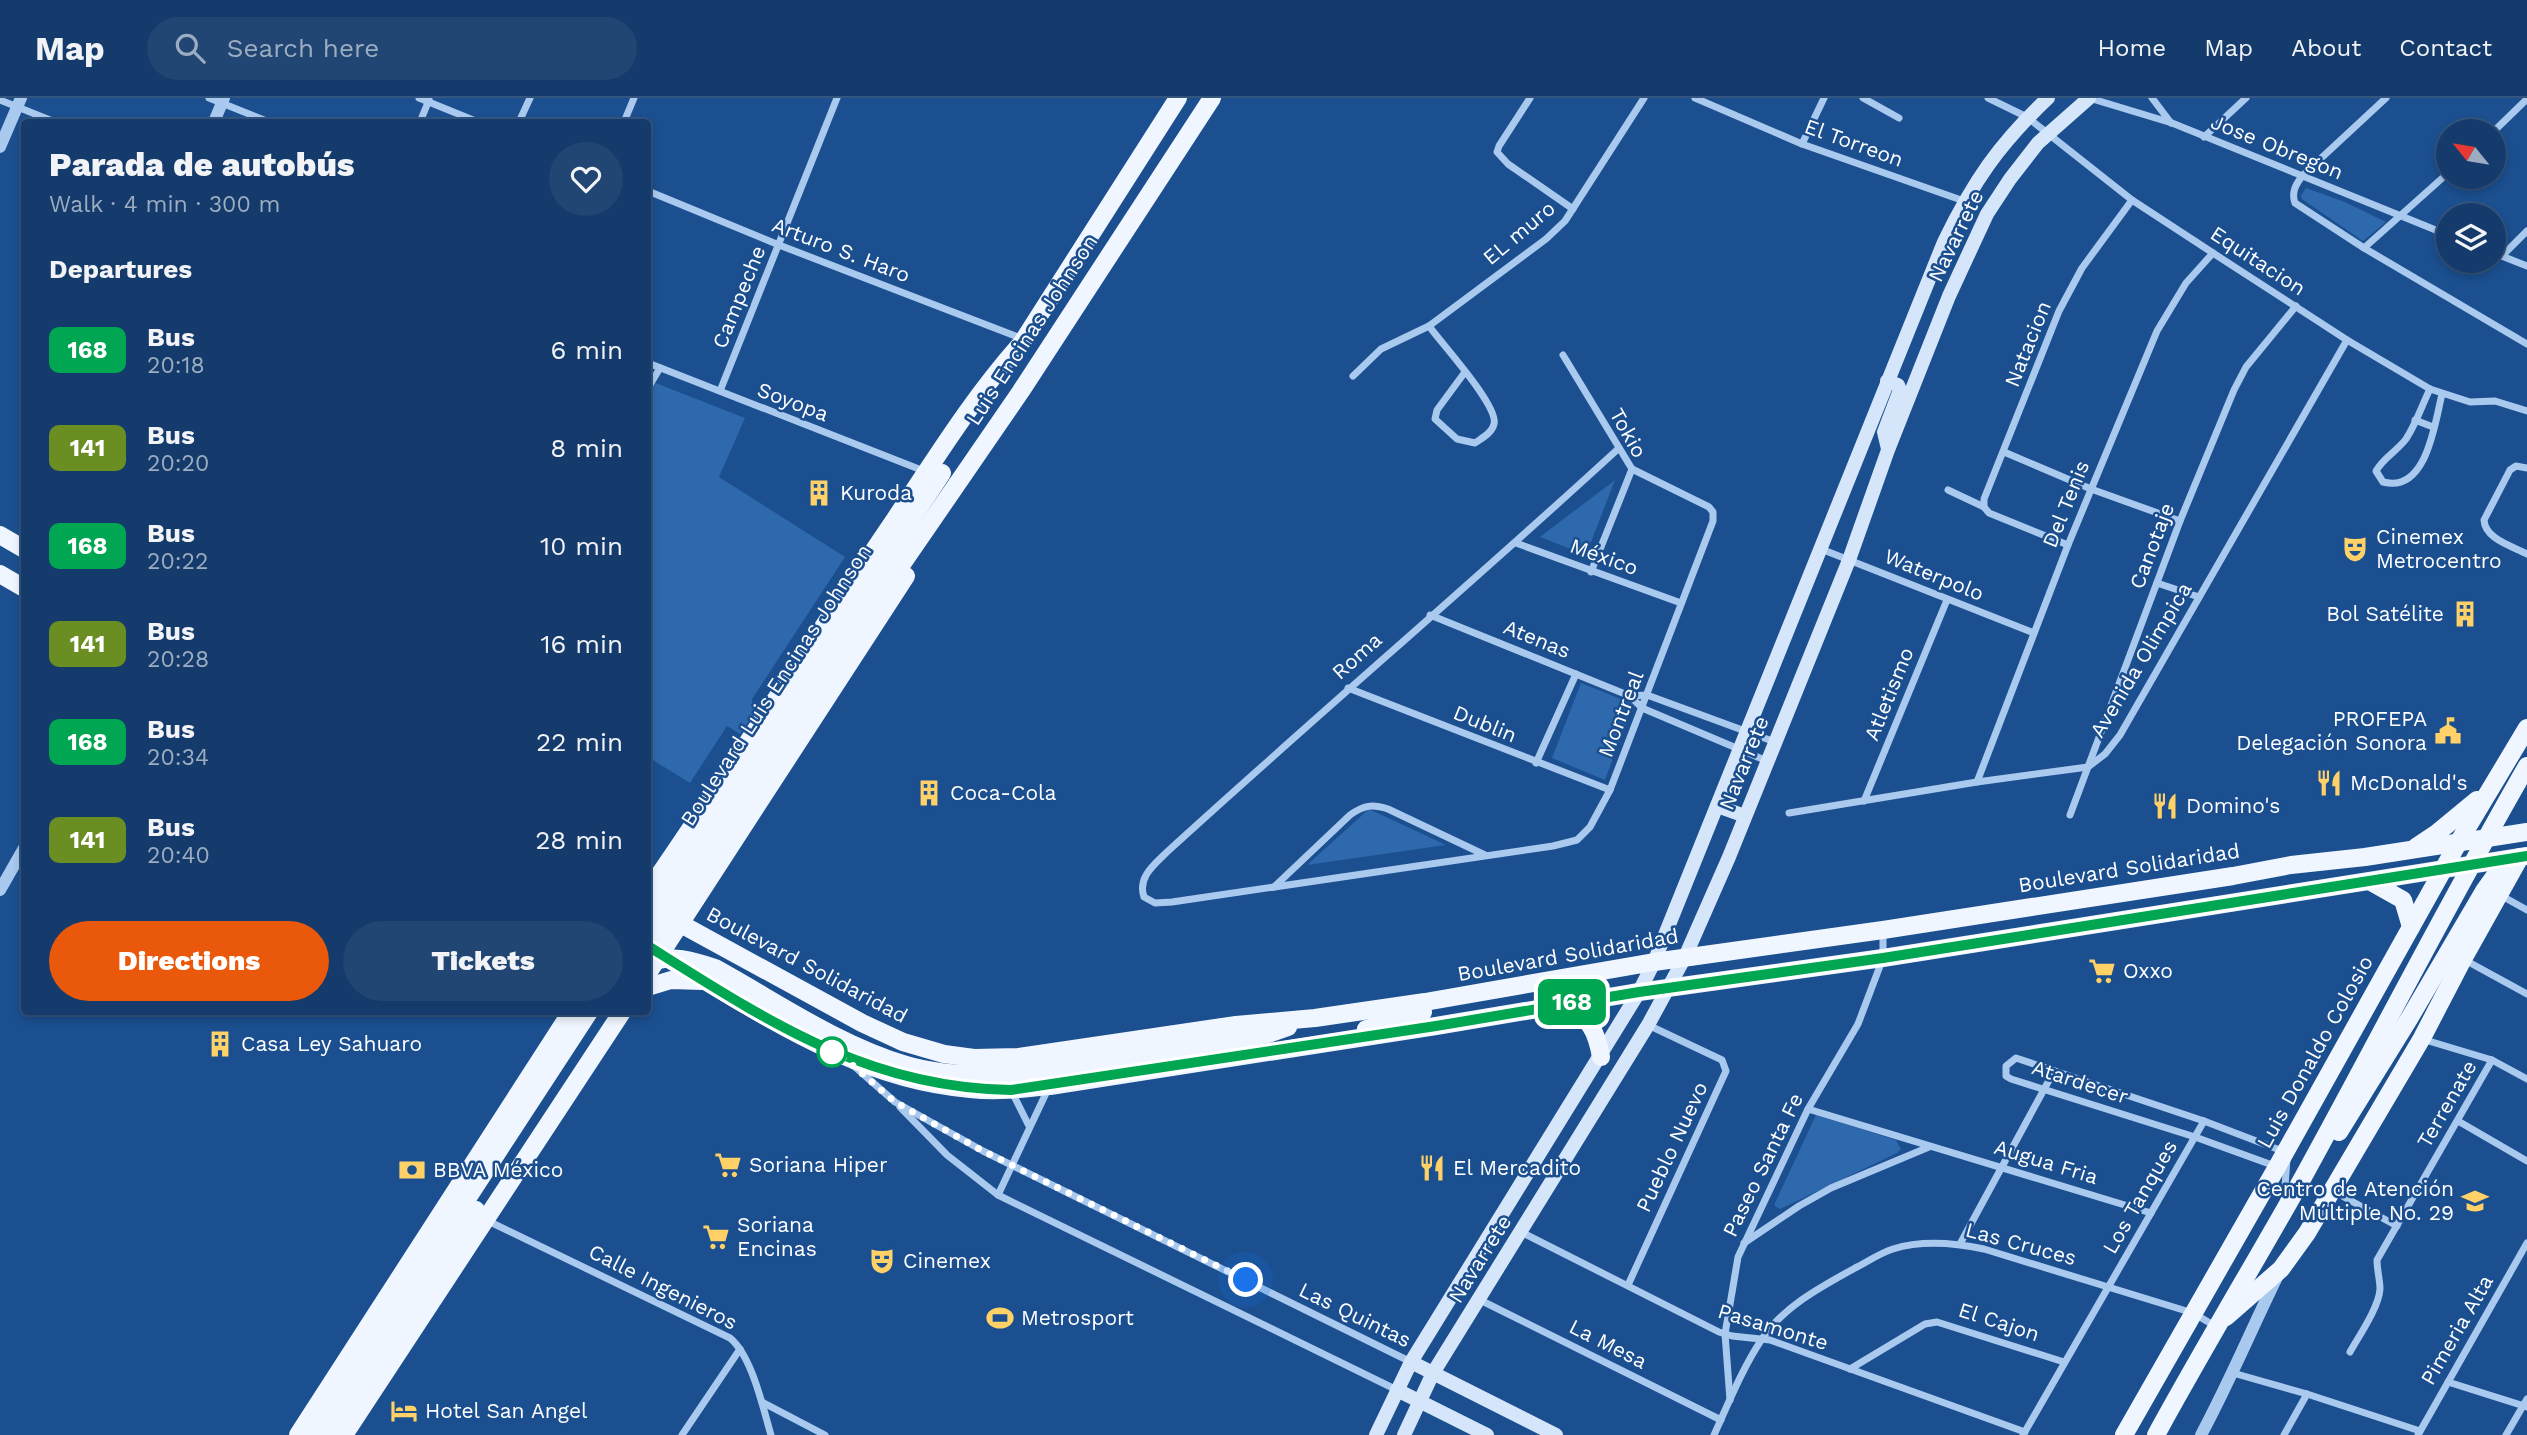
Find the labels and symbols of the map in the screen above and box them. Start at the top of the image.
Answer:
street label: Jose Obregon [2207,109,2347,184]
street label: El Torreon [1801,113,1907,172]
north arrow [2436,119,2506,189]
street label: Navarrete [1923,186,1988,286]
street label: EL muro [1478,195,1560,270]
street label: Arturo S. Haro [769,212,914,287]
street label: Equitacion [2206,221,2311,301]
street label: Luis Encinas Johnson [961,230,1103,430]
street label: Campeche [707,242,770,352]
street label: Natacion [1999,297,2056,390]
street label: Soyopa [754,377,832,427]
street label: Tokio [1605,403,1652,462]
street label: Del Tenis [2037,457,2094,551]
building icon: Kuroda [804,478,834,508]
place label: Kuroda [840,480,912,505]
street label: Canotaje [2124,499,2179,592]
place label: Cinemex Metrocentro [2376,524,2502,573]
street label: México [1567,533,1642,580]
theatre icon: Cinemex Metrocentro [2340,534,2370,564]
street label: Boulevard Luis Encinas Johnson [675,539,876,830]
street label: Waterpolo [1881,543,1988,606]
street label: Avenida Olimpica [2084,577,2197,742]
building icon: Bol Satélite [2450,599,2480,629]
place label: Bol Satélite [2326,601,2444,626]
street label: Atenas [1500,614,1574,663]
street label: Roma [1327,627,1387,684]
street label: Atletismo [1859,644,1919,744]
street label: Montreal [1593,666,1649,761]
street label: Dublin [1450,700,1521,748]
place label: PROFEPA Delegación Sonora [2236,706,2427,755]
street label: Navarrete [1713,712,1774,813]
public building icon: PROFEPA Delegación Sonora [2433,716,2463,746]
restaurant icon: McDonald's [2314,768,2344,798]
place label: McDonald's [2350,770,2467,795]
building icon: Coca-Cola [914,778,944,808]
place label: Coca-Cola [950,780,1056,805]
restaurant icon: Domino's [2150,791,2180,821]
place label: Domino's [2186,793,2280,818]
street label: Boulevard Solidaridad [2016,838,2242,897]
street label: Boulevard Solidaridad [702,901,912,1028]
street label: Boulevard Solidaridad [1455,923,1680,986]
street label: Luis Donaldo Colosio [2251,951,2378,1152]
supermarket icon: Oxxo [2087,956,2117,986]
place label: Oxxo [2123,958,2173,983]
line badge: 168 [1532,979,1612,1025]
building icon: Casa Ley Sahuaro [205,1029,235,1059]
place label: Casa Ley Sahuaro [241,1031,422,1056]
unlabelled marker [817,1037,847,1067]
street label: Atardecer [2029,1054,2132,1109]
street label: Terrenate [2412,1056,2482,1152]
street label: Pueblo Nuevo [1630,1078,1713,1216]
street label: Paseo Santa Fe [1717,1089,1808,1241]
street label: Augua Fria [1991,1134,2101,1189]
street label: Los Tanques [2097,1135,2182,1258]
supermarket icon: Soriana Hiper [713,1150,743,1180]
place label: Soriana Hiper [749,1152,888,1177]
restaurant icon: El Mercadito [1417,1153,1447,1183]
bank icon: BBVA México [397,1155,427,1185]
place label: El Mercadito [1453,1155,1581,1180]
place label: BBVA México [433,1157,563,1182]
place label: Centro de Atención Múltiple No. 29 [2256,1176,2454,1225]
school or university icon: Centro de Atención Múltiple No. 29 [2460,1186,2490,1216]
street label: Navarrete [1443,1210,1516,1307]
place label: Soriana Encinas [737,1212,817,1261]
street label: Las Cruces [1963,1217,2079,1270]
supermarket icon: Soriana Encinas [701,1222,731,1252]
street label: Calle Ingenieros [585,1238,742,1335]
theatre icon: Cinemex [867,1246,897,1276]
place label: Cinemex [903,1248,991,1273]
your location [1228,1262,1263,1297]
street label: Pimeria Alta [2415,1270,2498,1389]
street label: Las Quintas [1295,1277,1415,1352]
street label: El Cajon [1955,1297,2043,1346]
street label: Pasamonte [1715,1298,1831,1355]
sports icon: Metrosport [985,1303,1015,1333]
place label: Metrosport [1021,1305,1134,1330]
street label: La Mesa [1565,1313,1651,1374]
hotel icon: Hotel San Angel [389,1396,419,1426]
place label: Hotel San Angel [425,1398,588,1423]

